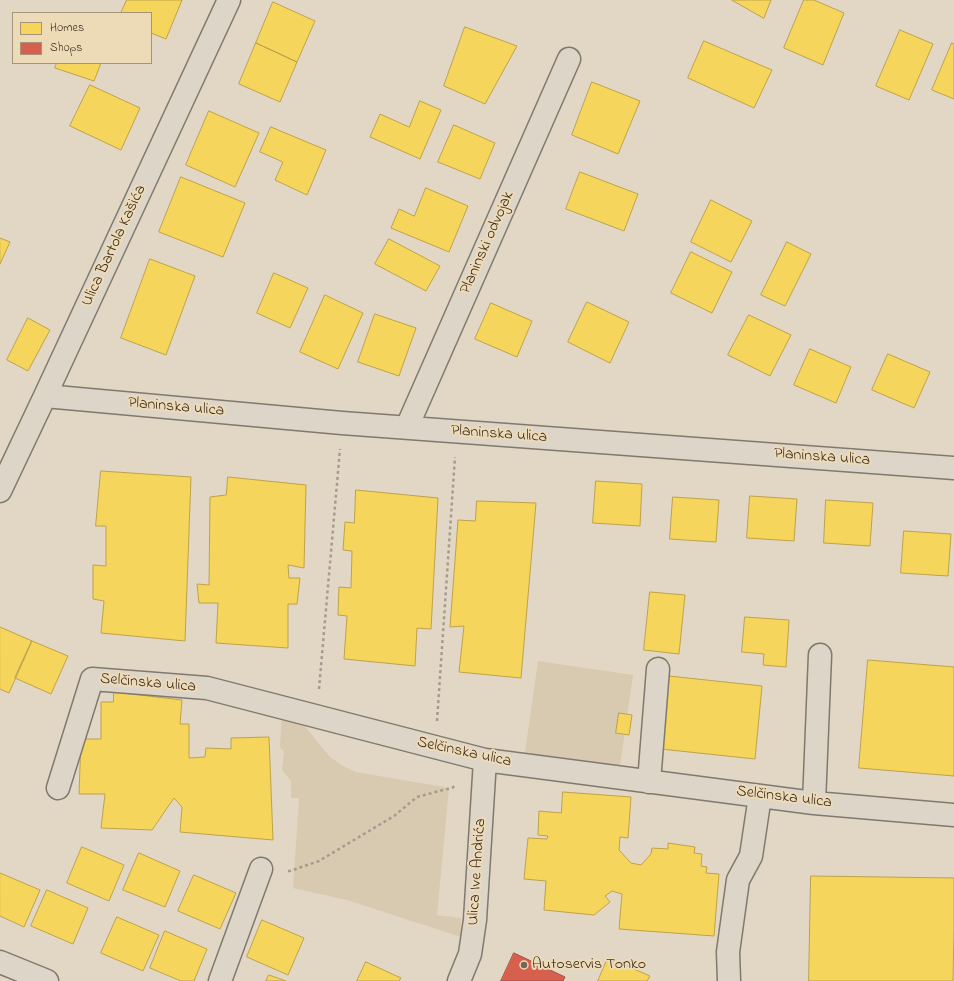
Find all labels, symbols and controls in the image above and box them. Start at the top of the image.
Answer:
legend [12,12,152,64]
text: Homes [50,19,84,37]
text: Shops [50,39,82,57]
street label: Ulica Bartola Kašića [79,182,151,310]
street label: Planinski odvojak [457,189,519,297]
street label: Planinska ulica [127,394,225,422]
street label: Planinska ulica [450,422,548,448]
street label: Planinska ulica [773,445,871,471]
street label: Selčinska ulica [99,670,197,698]
street label: Selčinska ulica [415,734,513,772]
street label: Selčinska ulica [735,783,833,813]
street label: Ulica Ive Andrića [465,818,491,926]
place label: Autoservis Tonko [532,955,646,975]
marker: Autoservis Tonko [519,960,529,970]

